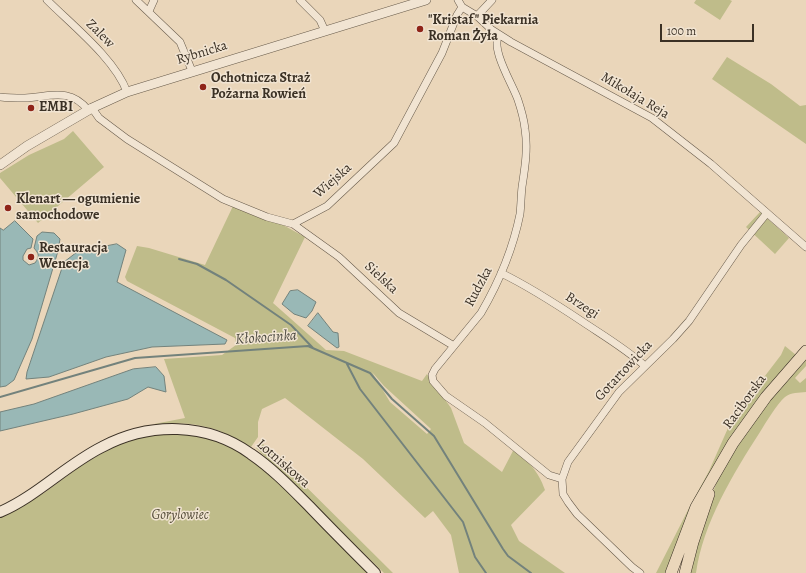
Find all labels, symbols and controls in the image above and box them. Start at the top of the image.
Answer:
place label: "Kristaf" Piekarnia Roman Żyła [428,13,539,46]
street label: Zalew [82,16,118,52]
scale bar [662,16,756,42]
text: 100 m [667,23,696,39]
marker: "Kristaf" Piekarnia Roman Żyła [415,24,425,34]
street label: Rybnicka [174,37,230,69]
street label: Mikołaja Reja [598,69,672,123]
place label: Ochotnicza Straż Pożarna Rowień [211,71,310,104]
marker: Ochotnicza Straż Pożarna Rowień [198,82,208,92]
place label: EMBI [39,100,73,116]
marker: EMBI [26,103,36,113]
street label: Wiejska [310,160,356,202]
place label: Klenart — ogumienie samochodowe [16,192,140,224]
marker: Klenart — ogumienie samochodowe [3,203,13,213]
place label: Restauracja Wenecja [39,241,108,274]
marker: Restauracja Wenecja [26,252,36,262]
street label: Sielska [361,258,401,298]
street label: Rudzka [462,264,496,310]
street label: Brzegi [562,289,602,323]
water label: Kłokocinka [235,327,297,349]
street label: Gotartowicka [592,337,656,405]
street label: Raciborska [720,372,770,432]
street label: Lotniskowa [253,436,313,492]
park label: Gorylowiec [151,508,209,524]

